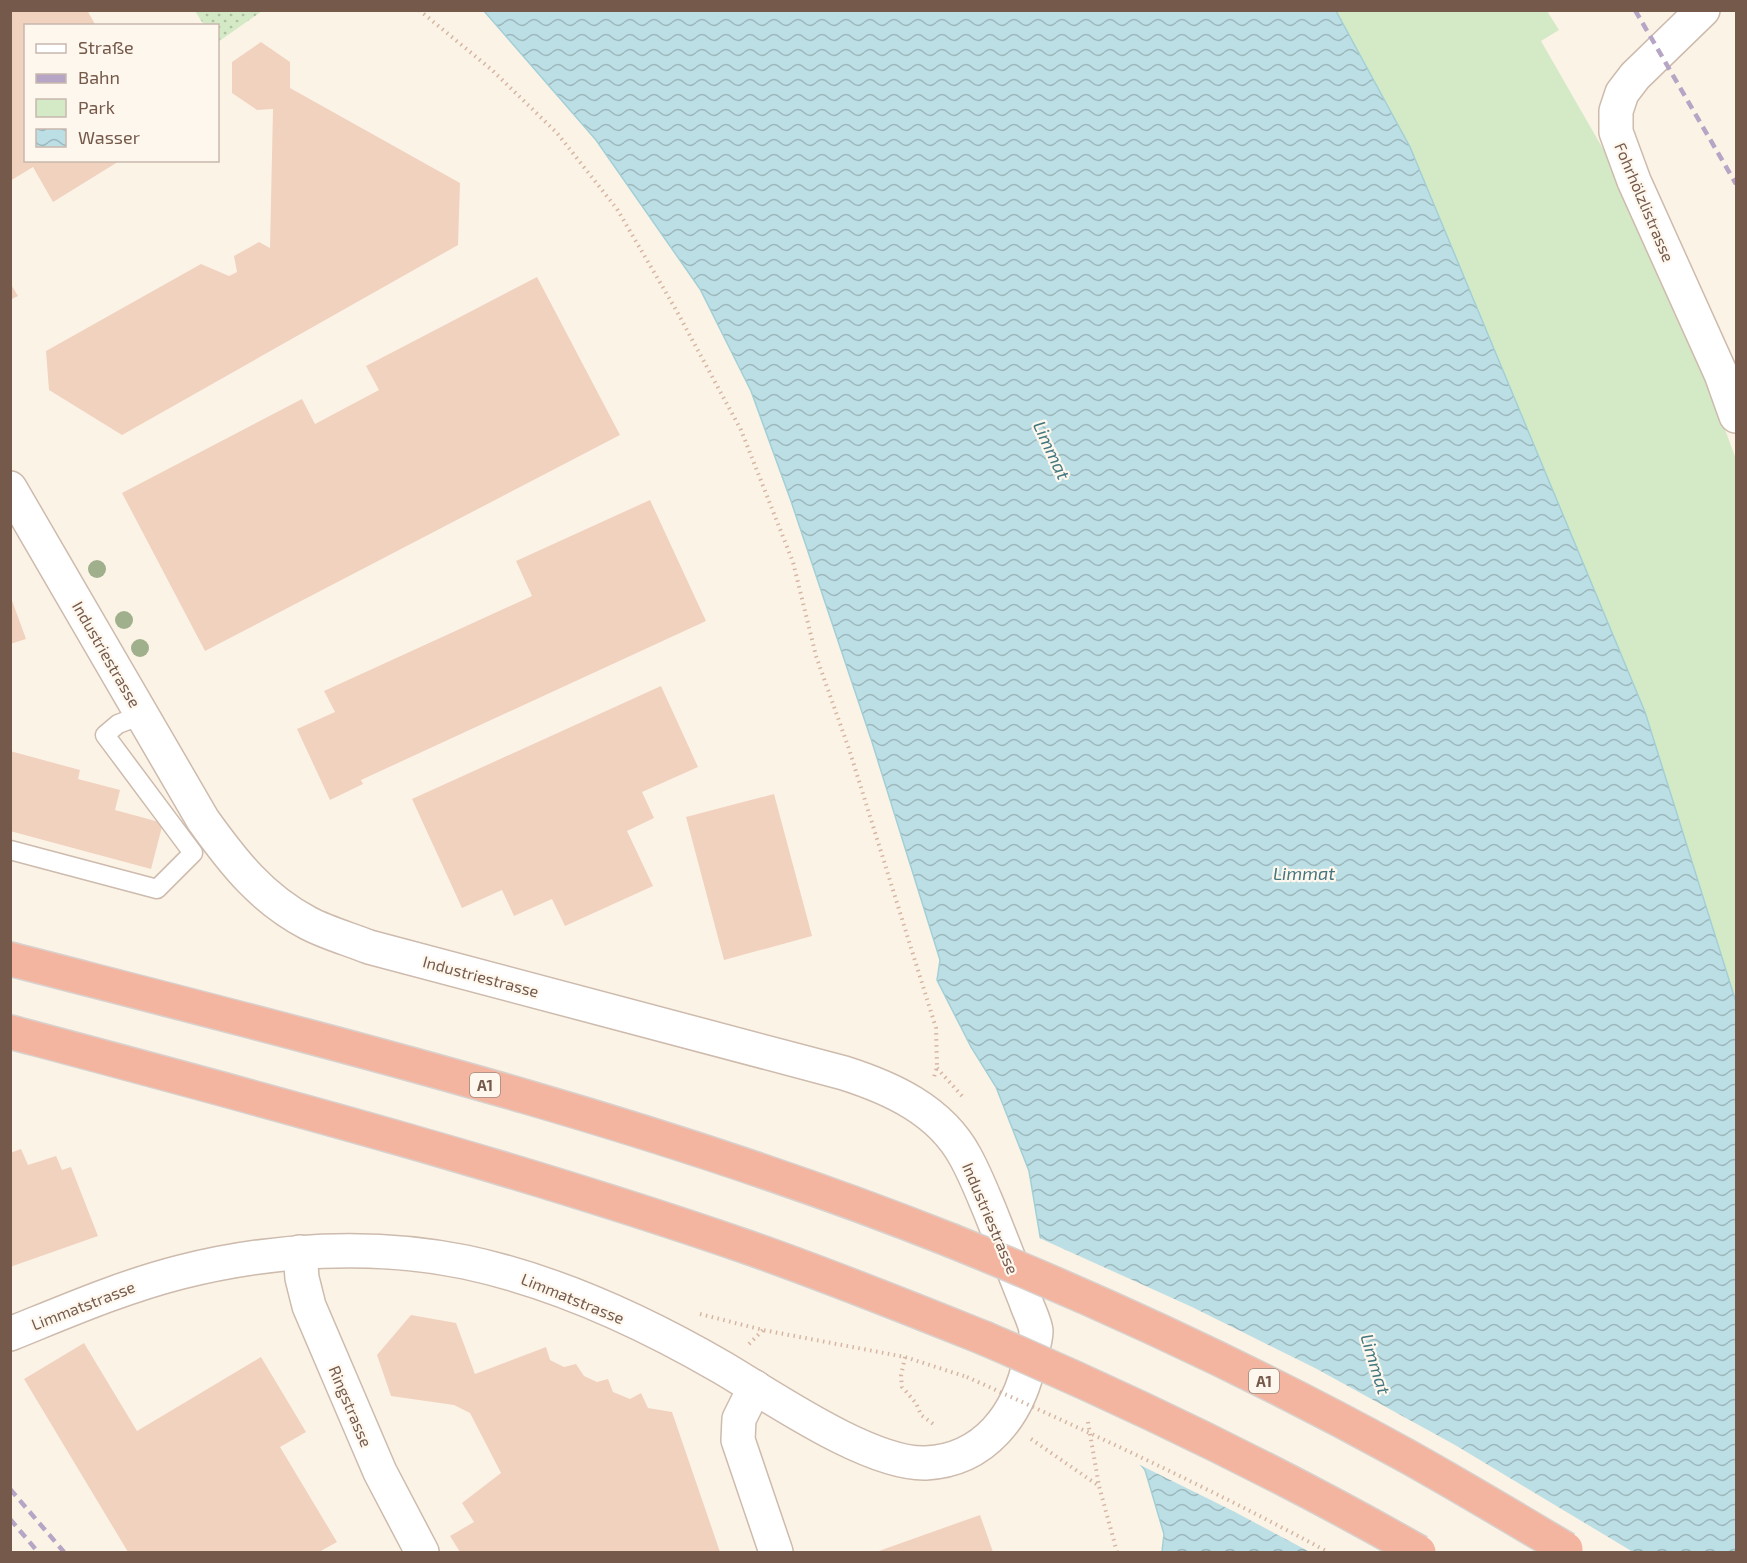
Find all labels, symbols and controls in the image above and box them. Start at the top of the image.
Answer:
legend [24,24,219,162]
text: Straße [78,36,134,58]
text: Bahn [78,66,120,88]
text: Park [78,96,115,118]
text: Wasser [78,126,140,148]
street label: Fohrhölzlistrasse [1611,140,1679,264]
water label: Limmat [1029,417,1075,483]
street label: Industriestrasse [69,598,145,710]
water label: Limmat [1273,862,1335,884]
street label: Industriestrasse [421,951,541,1001]
road number: A1 [470,1073,500,1097]
street label: Industriestrasse [959,1159,1023,1277]
street label: Limmatstrasse [519,1269,627,1327]
street label: Limmatstrasse [29,1277,137,1333]
water label: Limmat [1356,1331,1396,1397]
street label: Ringstrasse [325,1363,377,1449]
road number: A1 [1249,1369,1279,1393]

